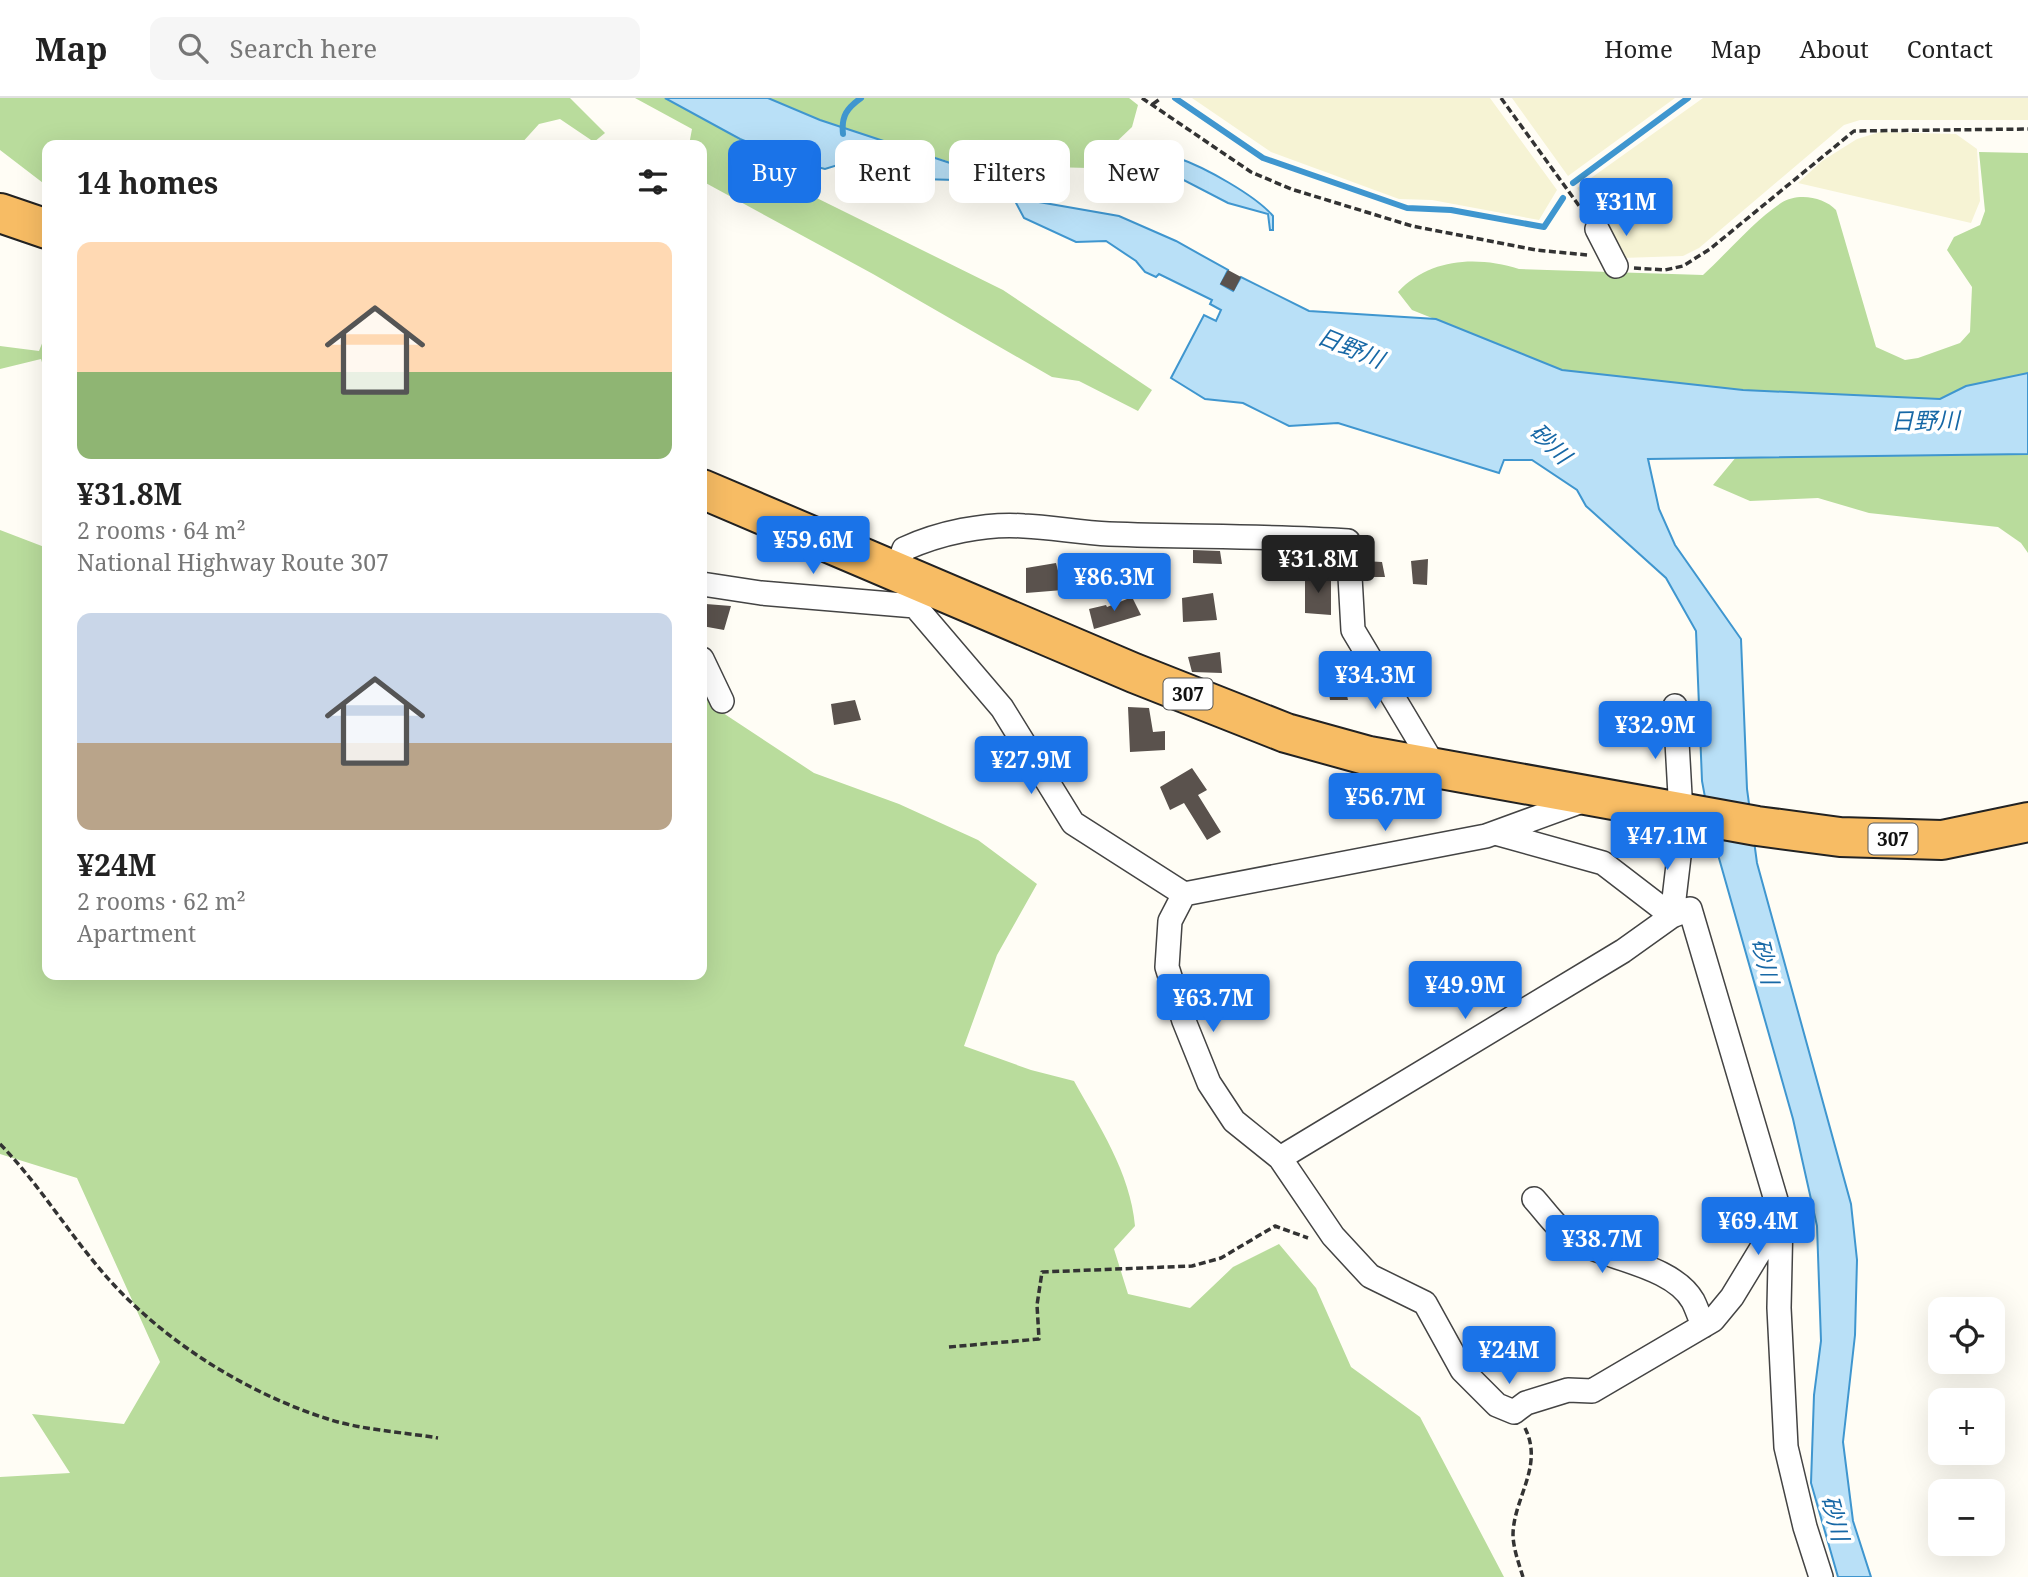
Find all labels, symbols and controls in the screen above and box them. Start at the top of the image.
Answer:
search box [150,17,640,80]
text: Map [35,26,108,71]
icon: search [174,29,212,67]
text: Search here [230,30,377,66]
text: Home [1604,32,1673,65]
text: Map [1711,32,1762,65]
text: About [1800,32,1869,65]
text: Contact [1907,32,1993,65]
chip: Buy [728,140,821,203]
chip: Rent [835,140,935,203]
chip: Filters [949,140,1070,203]
chip: New [1084,140,1184,203]
text: 14 homes [77,162,218,203]
icon: filters [634,163,672,201]
pin: ¥31M [1585,178,1667,238]
text: ¥31M [1596,185,1656,217]
icon: home [312,287,438,413]
water label: 日野川 [1313,319,1392,376]
water label: 日野川 [1890,403,1963,437]
water label: 砂川 [1523,416,1581,473]
text: ¥31.8M [77,473,182,514]
text: 2 rooms · 64 m² [77,514,246,546]
pin: ¥59.6M [756,517,870,576]
text: ¥59.6M [773,523,853,555]
pin: ¥31.8M [1261,536,1375,595]
text: ¥31.8M [1278,542,1358,574]
text: National Highway Route 307 [77,546,389,578]
pin: ¥86.3M [1057,554,1171,613]
text: ¥86.3M [1074,560,1154,592]
pin: ¥34.3M [1318,652,1432,711]
icon: home [312,658,438,784]
text: ¥34.3M [1335,658,1415,690]
road number: 307 [1164,678,1212,709]
pin: ¥32.9M [1598,702,1712,761]
text: ¥32.9M [1615,708,1695,740]
pin: ¥27.9M [974,736,1088,796]
text: ¥27.9M [991,743,1071,775]
pin: ¥56.7M [1328,774,1442,833]
text: ¥56.7M [1345,780,1425,812]
pin: ¥47.1M [1610,812,1724,872]
text: ¥47.1M [1627,819,1707,851]
road number: 307 [1868,824,1918,854]
text: ¥24M [77,844,156,885]
text: 2 rooms · 62 m² [77,885,246,917]
text: Apartment [77,917,196,949]
water label: 砂川 [1745,935,1788,990]
pin: ¥49.9M [1408,962,1522,1021]
text: ¥49.9M [1425,968,1505,1000]
pin: ¥63.7M [1156,974,1270,1034]
text: ¥63.7M [1173,981,1253,1013]
pin: ¥69.4M [1701,1198,1815,1257]
text: ¥69.4M [1718,1204,1798,1236]
pin: ¥38.7M [1545,1216,1659,1275]
text: ¥38.7M [1562,1222,1642,1254]
map controls [1928,1297,2005,1556]
button: locate [1928,1297,2005,1374]
pin: ¥24M [1468,1326,1550,1386]
text: ¥24M [1479,1333,1539,1365]
button: + [1928,1388,2005,1465]
button: − [1928,1479,2005,1556]
water label: 砂川 [1815,1492,1858,1547]

